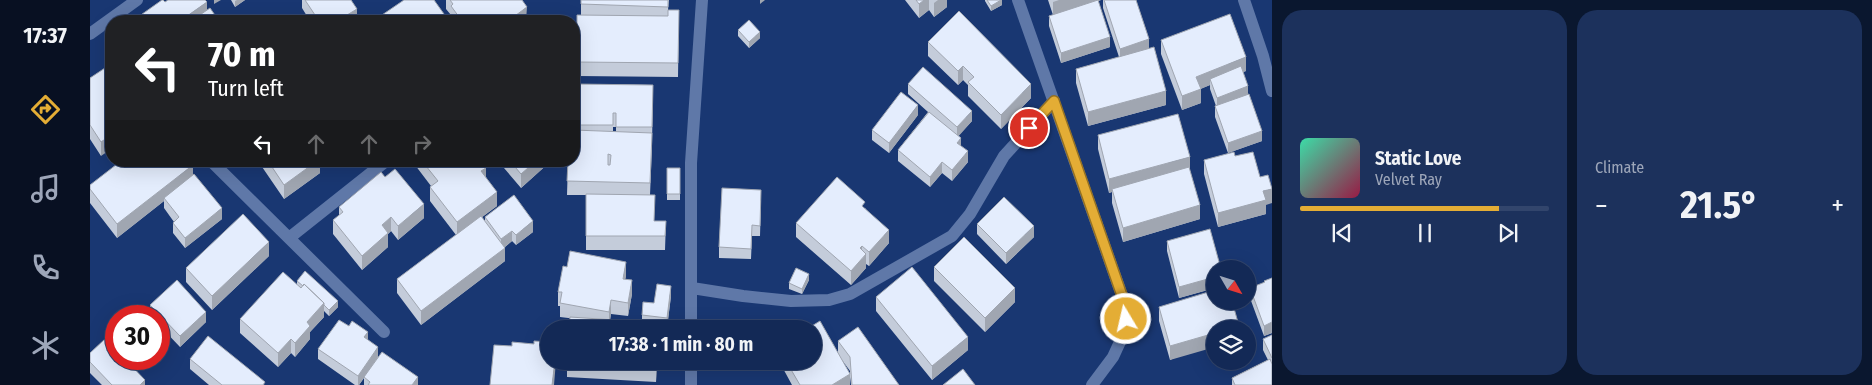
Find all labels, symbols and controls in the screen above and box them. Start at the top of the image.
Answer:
text: 17:37 [23,22,67,49]
text: 70 m [208,33,276,75]
icon: left [125,35,190,100]
text: Turn left [208,75,284,102]
icon: directions [28,92,63,127]
pin [1008,107,1050,149]
icon: arrive [1015,114,1043,142]
icon: left [249,130,277,158]
icon: ahead [302,130,330,158]
icon: ahead [355,130,383,158]
icon: right [408,130,436,158]
text: Static Love [1375,147,1462,170]
text: Climate [1595,158,1644,177]
text: Velvet Ray [1375,170,1442,189]
icon: music [28,171,63,206]
text: 21.5° [1680,182,1759,228]
text: − [1595,189,1608,222]
text: + [1831,189,1844,222]
icon: previous [1328,219,1356,247]
icon: pause [1411,219,1439,247]
icon: next [1494,219,1522,247]
icon: phone [28,250,63,285]
north arrow [1206,260,1256,310]
map controls [1206,260,1256,370]
position arrow [1099,292,1151,344]
speed limit sign: 30 [105,305,170,370]
button: layers [1206,320,1256,370]
icon: climate [28,328,63,363]
text: 17:38 · 1 min · 80 m [609,333,753,356]

